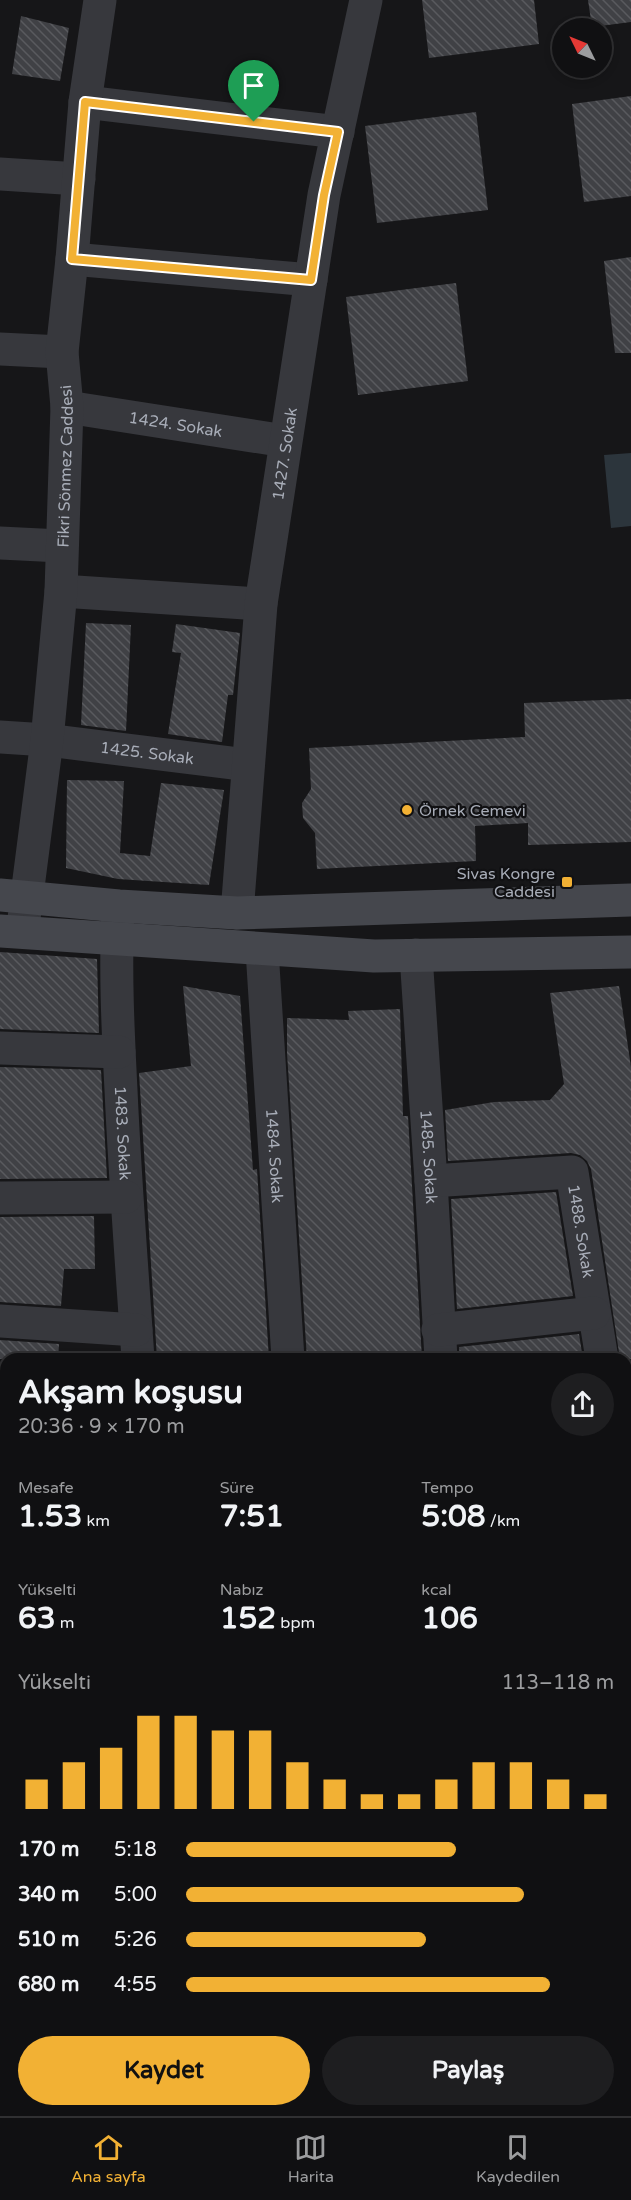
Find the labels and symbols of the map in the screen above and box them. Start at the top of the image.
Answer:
north arrow [552,18,612,78]
pin [228,60,279,122]
street label: Fikri Sönmez Caddesi [53,384,78,548]
street label: 1427. Sokak [268,406,302,502]
street label: 1424. Sokak [127,408,224,442]
street label: 1425. Sokak [99,738,195,769]
place label: Örnek Cemevi [419,801,526,821]
marker: Örnek Cemevi [400,803,414,817]
place label: Sivas Kongre Caddesi [457,864,555,902]
marker: Sivas Kongre Caddesi [560,875,574,889]
street label: 1483. Sokak [110,1085,135,1181]
street label: 1484. Sokak [261,1108,287,1204]
street label: 1485. Sokak [415,1109,441,1205]
street label: 1488. Sokak [563,1183,598,1280]

